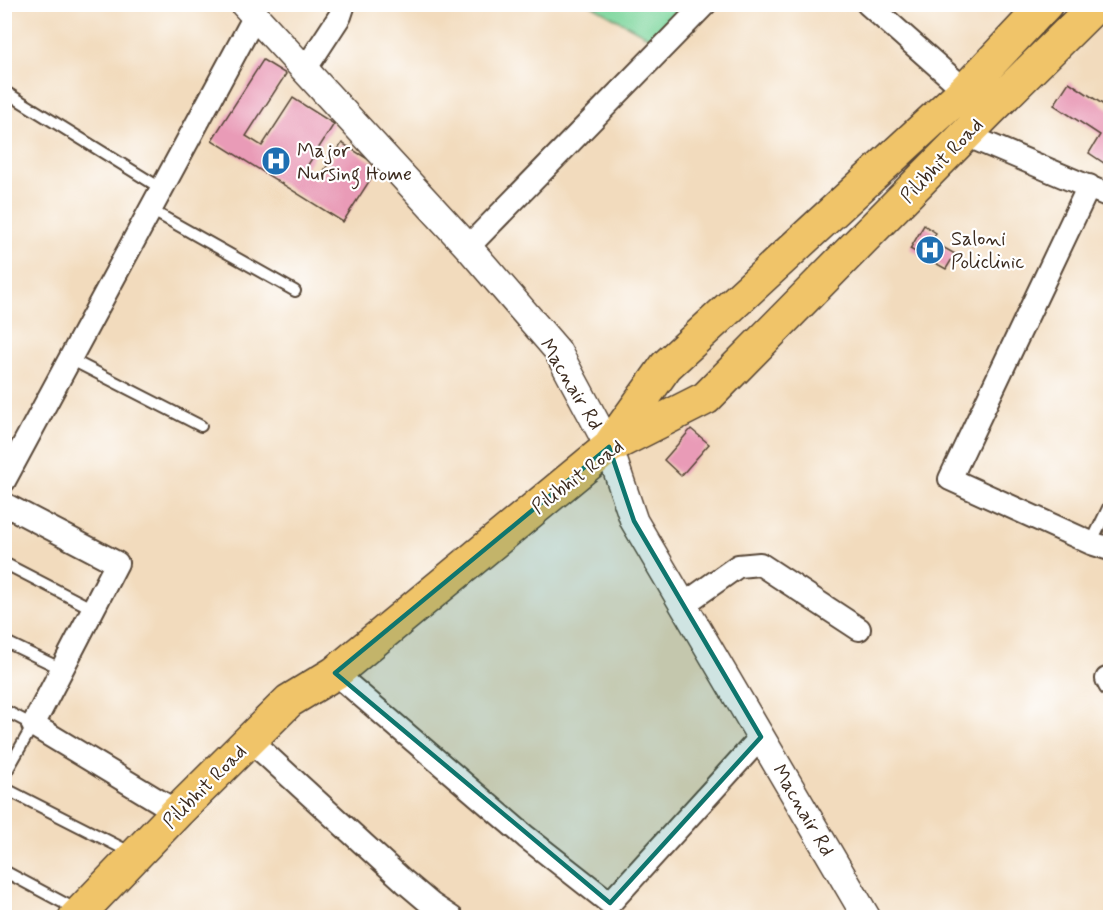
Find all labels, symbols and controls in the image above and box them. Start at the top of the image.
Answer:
street label: Pilibhit Road [895,112,990,210]
place label: Major Nursing Home [297,138,412,190]
hospital icon: Major Nursing Home [260,145,292,177]
place label: Saloni Policlinic [951,226,1024,276]
hospital icon: Saloni Policlinic [914,234,946,266]
street label: Macnair Rd [533,334,609,436]
street label: Pilibhit Road [526,434,630,521]
street label: Pilibhit Road [157,739,253,835]
street label: Macnair Rd [765,760,840,862]

